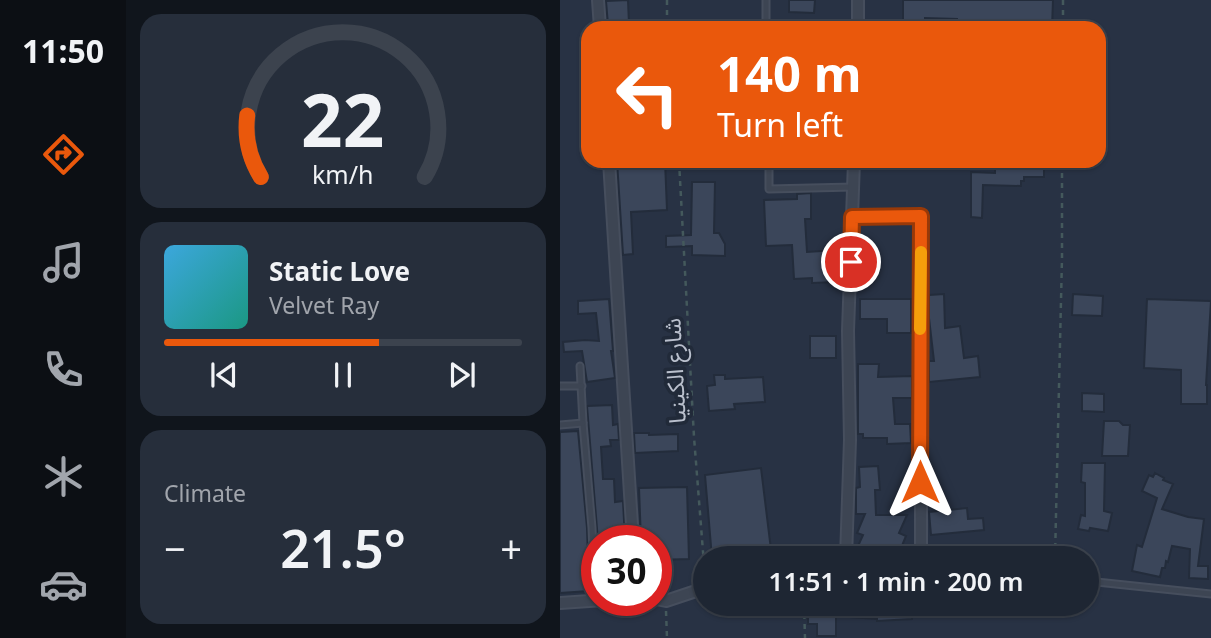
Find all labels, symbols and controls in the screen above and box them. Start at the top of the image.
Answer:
text: 11:50 [22,29,104,72]
text: 140 m [717,40,862,106]
icon: left [602,49,693,140]
text: 22 [301,69,385,168]
text: Turn left [717,103,843,146]
icon: directions [39,130,88,179]
text: km/h [312,157,374,191]
pin [821,232,881,292]
icon: music [39,238,88,287]
icon: arrive [832,243,870,281]
text: Static Love [269,253,410,289]
text: Velvet Ray [269,289,379,321]
street label: شارع الكينيا [655,317,695,425]
icon: phone [39,345,88,394]
icon: previous [205,356,243,394]
icon: pause [324,356,362,394]
icon: next [443,356,481,394]
position arrow [883,445,957,519]
icon: climate [39,452,88,501]
text: Climate [164,477,246,509]
text: 21.5° [280,512,406,583]
text: − [164,522,186,574]
text: + [500,522,522,574]
speed limit sign: 30 [581,525,672,616]
icon: car [39,560,88,609]
text: 11:51 · 1 min · 200 m [769,563,1023,599]

